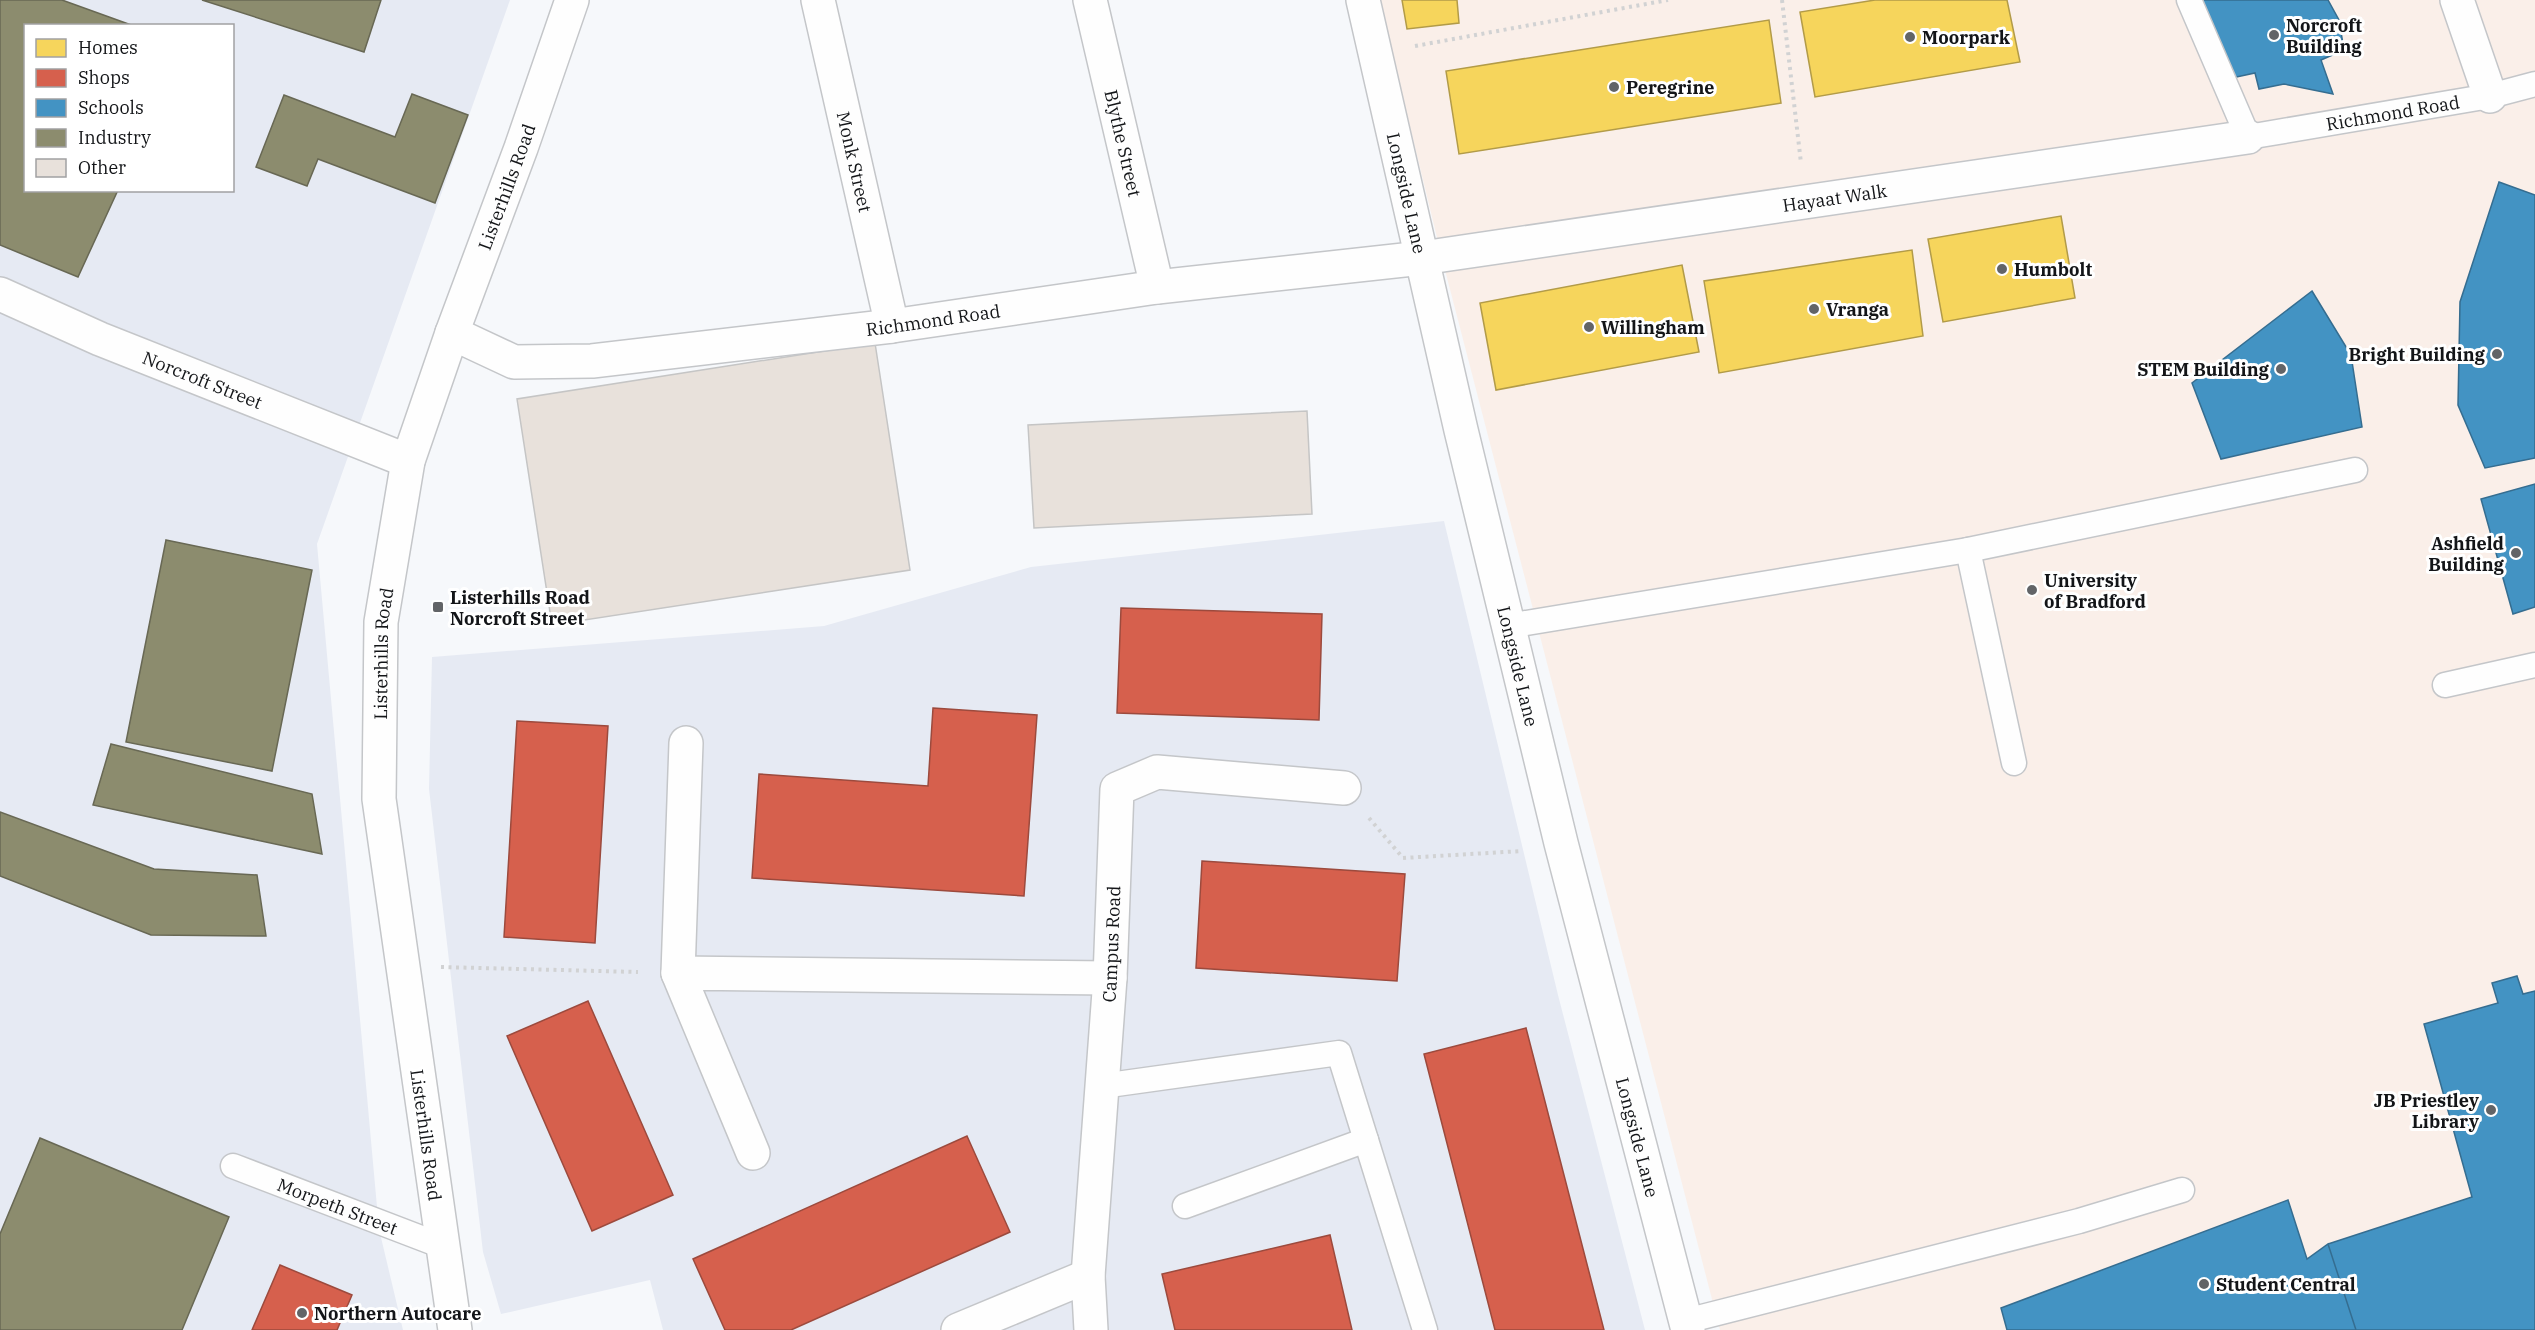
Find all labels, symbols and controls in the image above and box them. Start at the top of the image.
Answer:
place label: Norcroft Building [2286,14,2362,58]
legend [24,24,234,192]
place label: Moorpark [1922,26,2011,49]
marker: Norcroft Building [2267,28,2281,42]
marker: Moorpark [1903,30,1917,44]
text: Homes [78,36,138,59]
text: Shops [78,66,130,89]
place label: Peregrine [1626,76,1715,99]
marker: Peregrine [1607,80,1621,94]
street label: Blythe Street [1100,87,1147,199]
street label: Richmond Road [2324,90,2461,135]
text: Schools [78,96,144,119]
street label: Monk Street [832,109,877,214]
street label: Listerhills Road [473,121,540,253]
text: Industry [78,126,151,149]
street label: Longside Lane [1382,130,1432,256]
text: Other [78,156,126,179]
street label: Hayaat Walk [1781,178,1889,217]
place label: Humbolt [2014,258,2092,281]
marker: Humbolt [1995,262,2009,276]
place label: Vranga [1826,298,1889,321]
street label: Richmond Road [865,299,1002,340]
marker: Vranga [1807,302,1821,316]
place label: Willingham [1601,316,1705,339]
marker: Willingham [1582,320,1596,334]
place label: Bright Building [2349,343,2486,366]
street label: Norcroft Street [139,346,266,414]
marker: Bright Building [2490,347,2504,361]
place label: STEM Building [2137,358,2270,381]
marker: STEM Building [2274,362,2288,376]
place label: Ashfield Building [2428,532,2505,576]
marker: Ashfield Building [2509,546,2523,560]
place label: University of Bradford [2044,569,2146,613]
marker: University of Bradford [2025,583,2039,597]
street label: Listerhills Road [368,586,398,720]
place label: Listerhills Road Norcroft Street [450,586,590,630]
marker: Listerhills Road Norcroft Street [431,600,445,614]
street label: Longside Lane [1493,604,1544,729]
street label: Campus Road [1097,885,1125,1003]
street label: Listerhills Road [405,1068,447,1202]
street label: Longside Lane [1611,1075,1664,1200]
place label: JB Priestley Library [2374,1089,2480,1133]
marker: JB Priestley Library [2484,1103,2498,1117]
street label: Morpeth Street [274,1173,401,1239]
place label: Student Central [2216,1273,2356,1296]
marker: Student Central [2197,1277,2211,1291]
place label: Northern Autocare [314,1302,481,1325]
marker: Northern Autocare [295,1306,309,1320]

